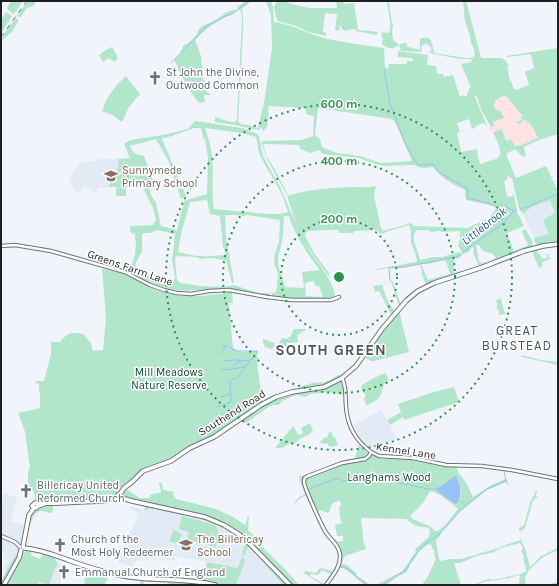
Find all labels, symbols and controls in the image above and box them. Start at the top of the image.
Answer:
place label: St John the Divine, Outwood Common [166,66,259,92]
church icon: St John the Divine, Outwood Common [147,70,163,86]
text: 600 m [321,97,357,111]
text: 400 m [321,154,357,168]
place label: Sunnymede Primary School [122,164,197,190]
school or university icon: Sunnymede Primary School [103,168,119,184]
water label: Littlebrook [459,204,510,248]
text: 200 m [321,212,357,226]
street label: Greens Farm Lane [86,247,175,289]
centre of rings [332,270,346,284]
district label: GREAT BURSTEAD [482,323,552,353]
district label: SOUTH GREEN [275,341,387,359]
park label: Mill Meadows Nature Reserve [131,366,207,392]
street label: Southend Road [196,387,268,439]
street label: Kennel Lane [375,440,437,462]
park label: Langhams Wood [347,471,431,484]
place label: Billericay United Reformed Church [37,479,125,505]
church icon: Billericay United Reformed Church [18,483,34,499]
place label: Church of the Most Holy Redeemer [71,533,173,559]
place label: The Billericay School [197,533,263,559]
church icon: Church of the Most Holy Redeemer [52,537,68,553]
school or university icon: The Billericay School [178,537,194,553]
church icon: Emmanual Church of England [56,564,72,580]
place label: Emmanual Church of England [75,566,226,579]

